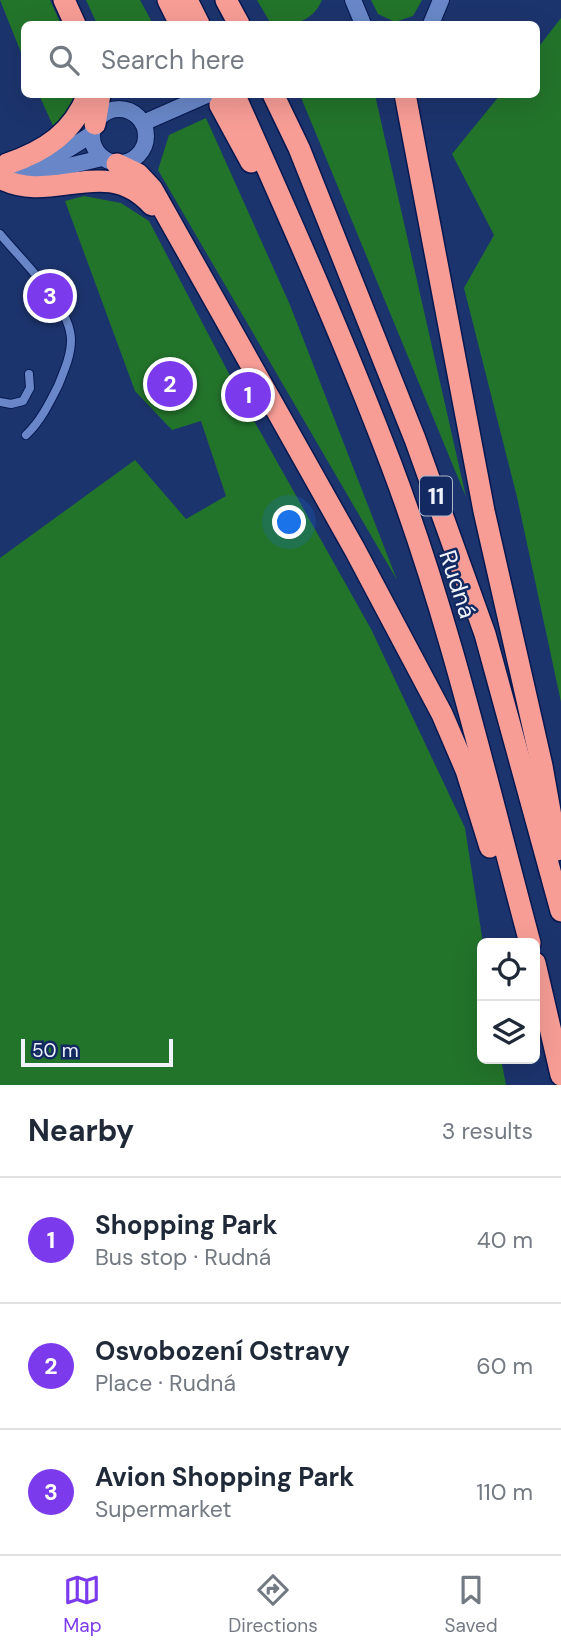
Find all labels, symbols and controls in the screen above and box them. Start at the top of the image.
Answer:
search box [21,21,540,98]
icon: search [45,41,83,79]
text: Search here [101,43,244,77]
pin: 3 [27,270,73,322]
pin: 2 [147,358,193,410]
pin: 1 [225,369,271,421]
road number: 11 [420,476,452,516]
your location [272,505,306,539]
street label: Rudná [432,546,484,622]
map controls [477,938,540,1064]
button: locate [477,938,540,1001]
button: layers [477,1001,540,1064]
scale bar [21,1036,173,1068]
text: 50 m [32,1038,79,1063]
text: Nearby [28,1111,134,1150]
text: 3 results [442,1116,533,1146]
text: Shopping Park [95,1208,277,1242]
text: 1 [47,1225,55,1255]
text: 40 m [477,1225,533,1255]
text: Bus stop · Rudná [95,1242,271,1272]
text: Osvobození Ostravy [95,1334,350,1368]
text: 2 [44,1351,58,1381]
text: 60 m [476,1351,533,1381]
text: Place · Rudná [95,1368,236,1398]
text: Avion Shopping Park [95,1460,354,1494]
text: 3 [44,1477,58,1507]
text: 110 m [476,1477,533,1507]
text: Supermarket [95,1494,231,1524]
tab: Map [63,1571,102,1638]
tab: Directions [228,1571,318,1638]
tab: Saved [444,1571,498,1638]

